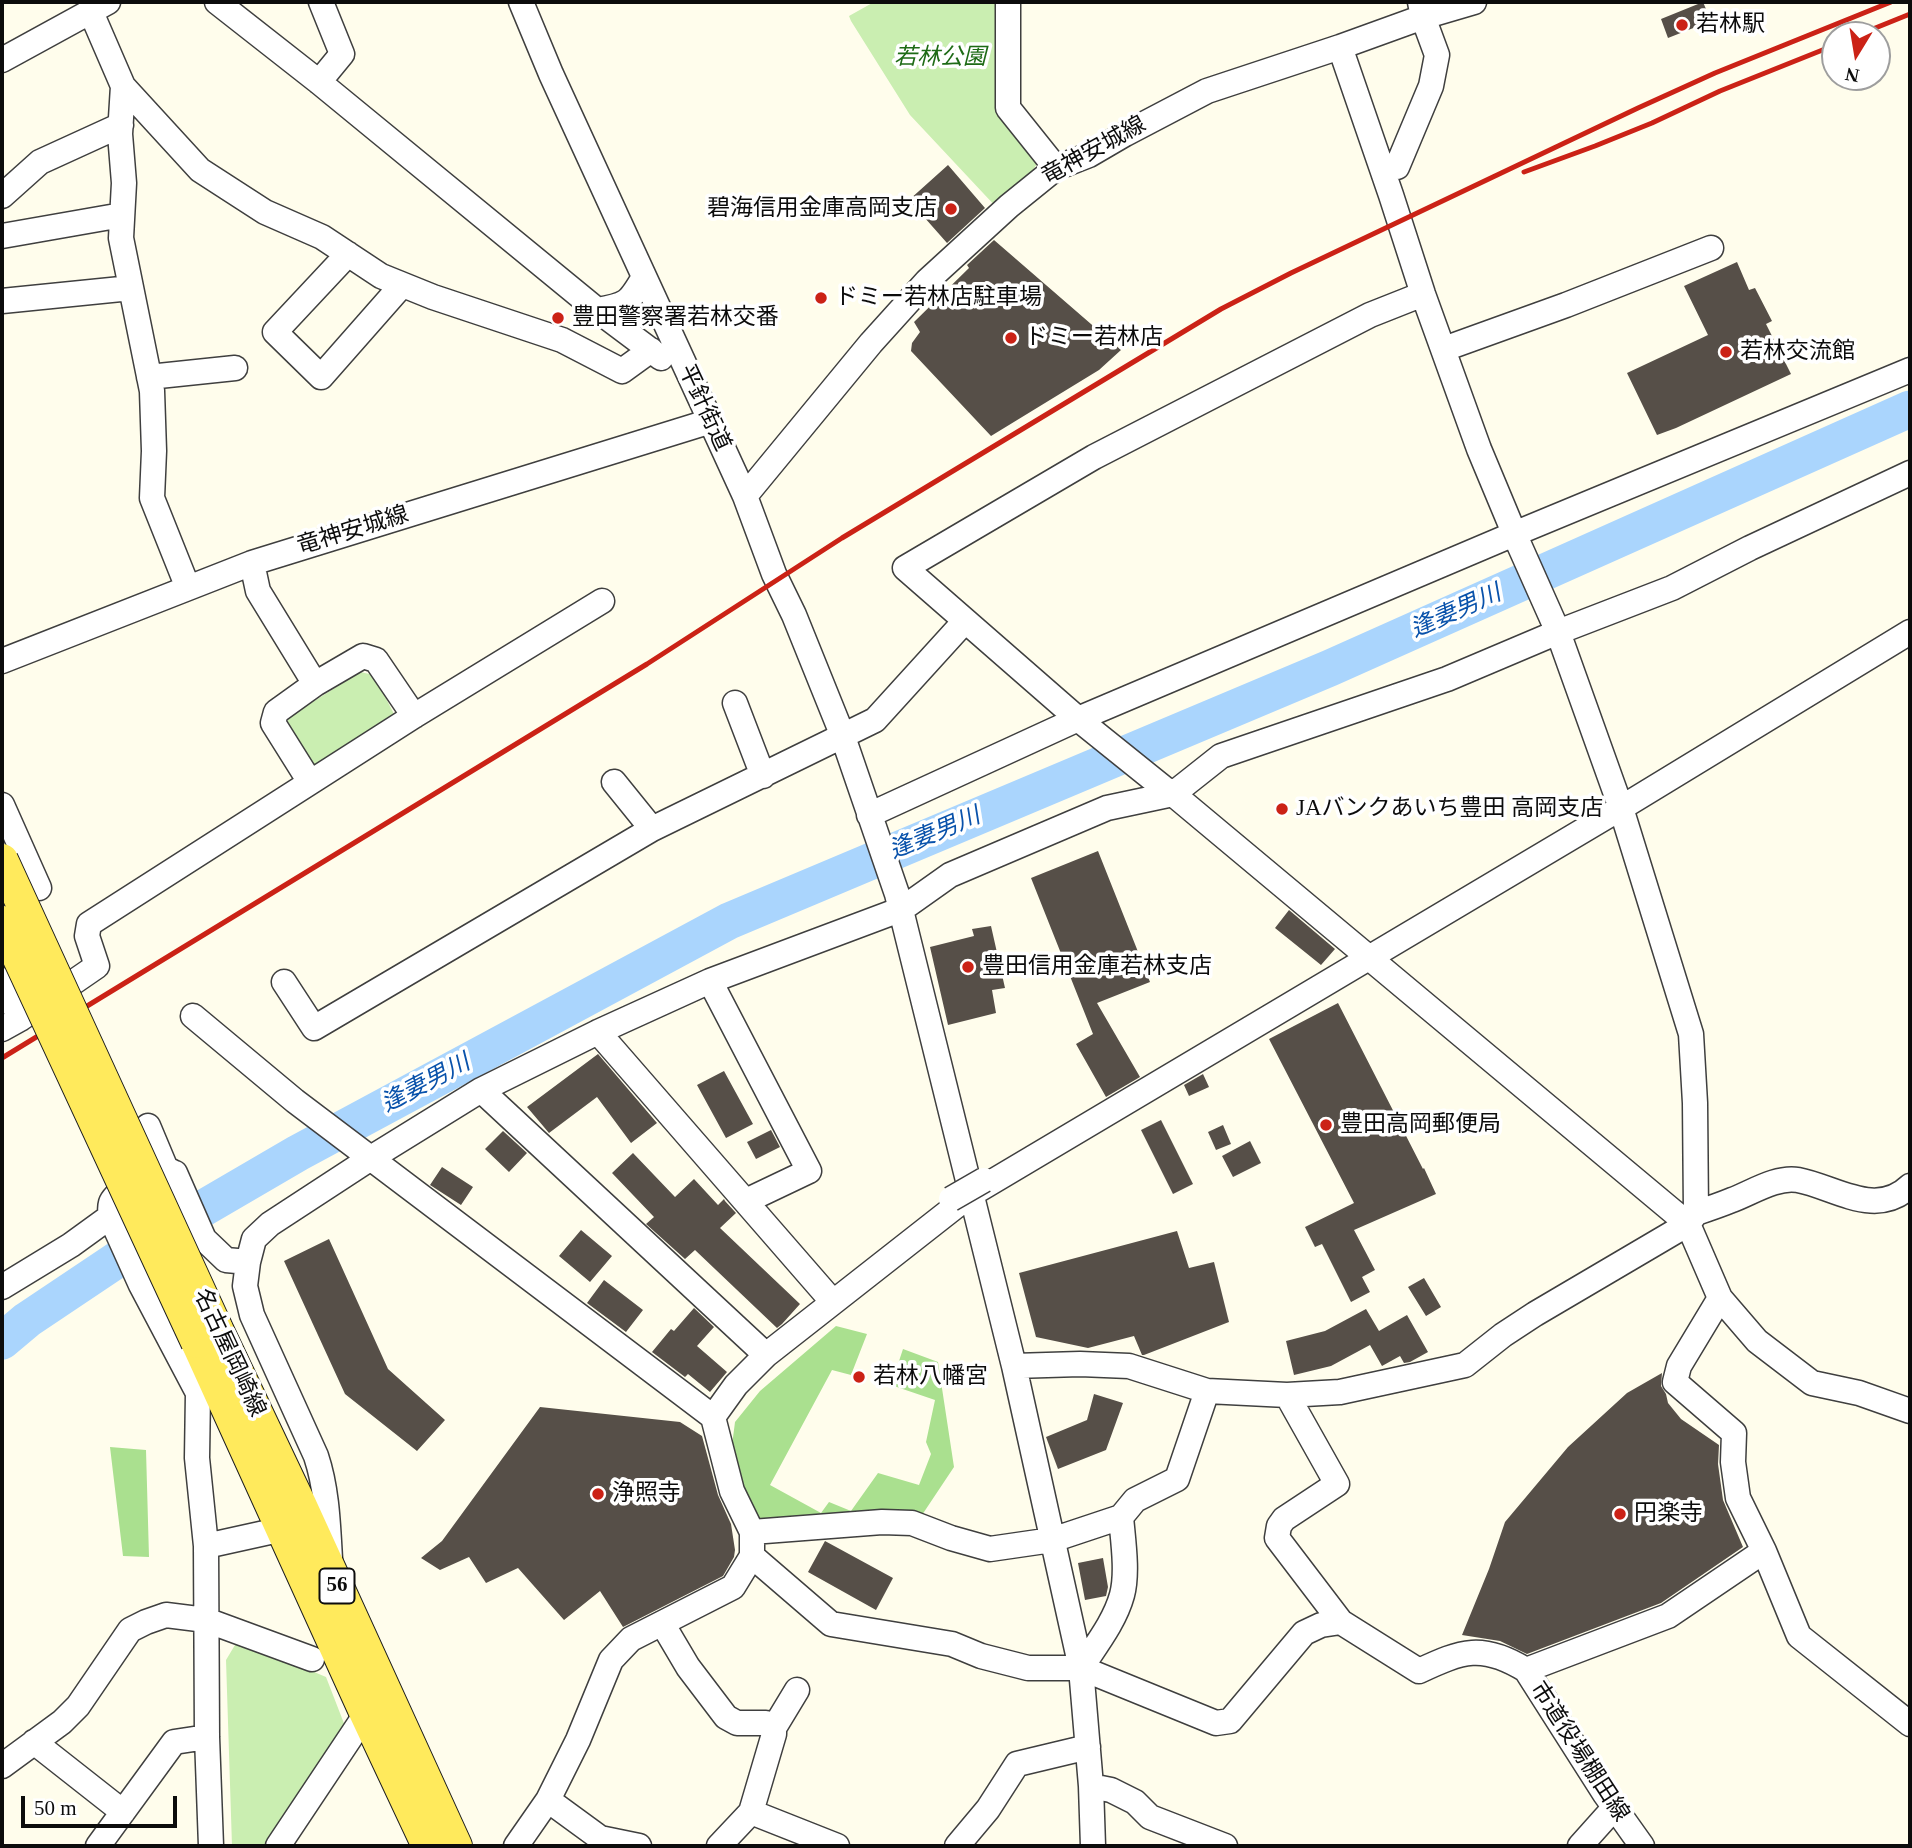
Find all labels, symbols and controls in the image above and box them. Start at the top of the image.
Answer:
place label: 若林駅 [1696,11,1765,39]
marker: 若林駅 [1674,17,1690,33]
north arrow [1821,21,1891,91]
park label: 若林公園 [894,44,986,72]
text: N [1844,64,1861,87]
street label: 竜神安城線 [1037,111,1151,191]
place label: 碧海信用金庫高岡支店 [707,195,937,223]
marker: 碧海信用金庫高岡支店 [943,201,959,217]
place label: ドミー若林店駐車場 [835,284,1042,312]
marker: ドミー若林店駐車場 [813,290,829,306]
place label: 豊田警察署若林交番 [572,304,779,332]
marker: 豊田警察署若林交番 [550,310,566,326]
place label: ドミー若林店 [1025,324,1163,352]
marker: ドミー若林店 [1003,330,1019,346]
place label: 若林交流館 [1740,338,1855,366]
marker: 若林交流館 [1718,344,1734,360]
street label: 平針街道 [672,360,736,456]
street label: 竜神安城線 [294,501,412,561]
water label: 逢妻男川 [1406,579,1506,645]
place label: JAバンクあいち豊田 高岡支店 [1296,795,1603,823]
marker: JAバンクあいち豊田 高岡支店 [1274,801,1290,817]
water label: 逢妻男川 [885,802,985,866]
place label: 豊田信用金庫若林支店 [982,953,1212,981]
marker: 豊田信用金庫若林支店 [960,959,976,975]
water label: 逢妻男川 [377,1049,475,1119]
place label: 豊田高岡郵便局 [1340,1111,1501,1139]
marker: 豊田高岡郵便局 [1318,1117,1334,1133]
street label: 名古屋岡崎線 [187,1285,271,1421]
place label: 若林八幡宮 [873,1363,988,1391]
marker: 若林八幡宮 [851,1369,867,1385]
place label: 浄照寺 [612,1480,681,1508]
marker: 浄照寺 [590,1486,606,1502]
place label: 円楽寺 [1634,1500,1703,1528]
marker: 円楽寺 [1612,1506,1628,1522]
road number: 56 [320,1568,354,1604]
street label: 市道役場棚田線 [1524,1677,1634,1827]
scale bar [24,1782,180,1826]
text: 50 m [34,1796,77,1820]

